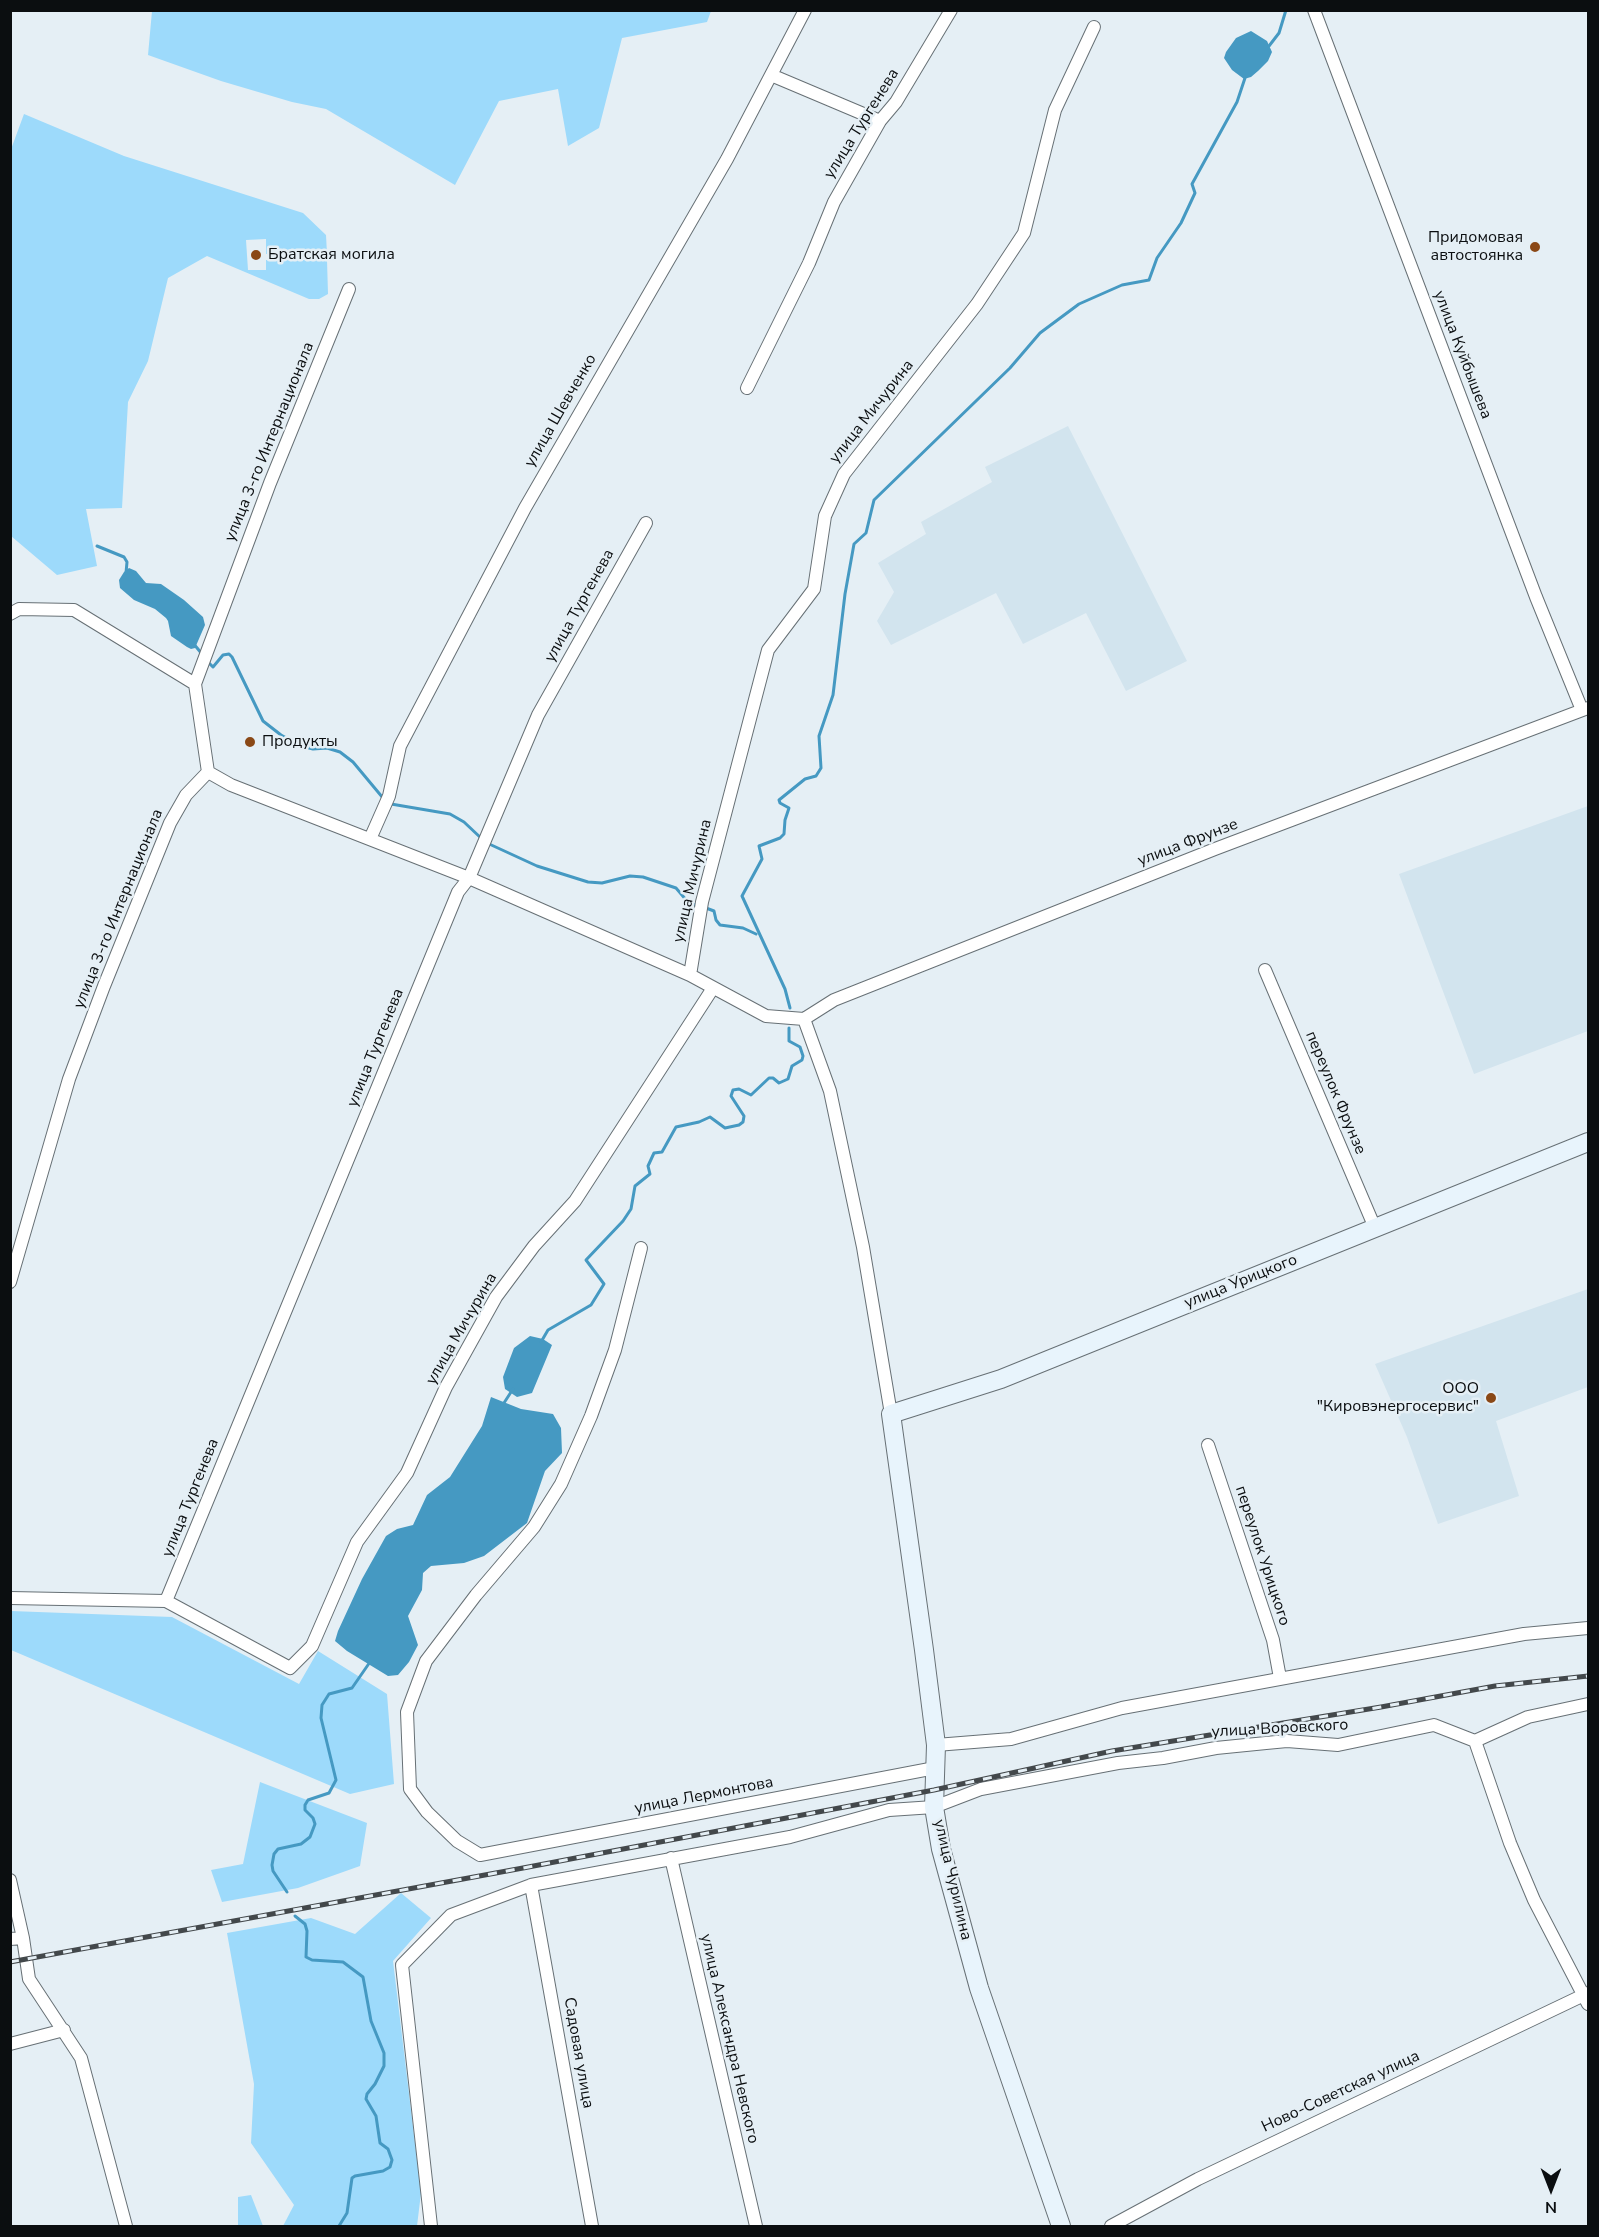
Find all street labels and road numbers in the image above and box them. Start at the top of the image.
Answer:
street label: улица Тургенева [820,65,904,183]
street label: улица Куйбышева [1429,288,1495,422]
street label: улица 3-го Интернационала [221,339,319,545]
street label: улица Шевченко [521,351,601,471]
street label: улица Мичурина [826,357,918,467]
street label: улица Тургенева [541,546,619,666]
street label: улица 3-го Интернационала [70,806,168,1012]
street label: улица Фрунзе [1135,815,1241,871]
street label: улица Мичурина [669,818,717,944]
street label: улица Тургенева [343,986,409,1110]
street label: переулок Фрунзе [1300,1028,1370,1158]
street label: улица Урицкого [1182,1251,1300,1313]
street label: улица Мичурина [422,1270,502,1388]
street label: улица Тургенева [158,1436,224,1560]
street label: переулок Урицкого [1230,1484,1294,1628]
street label: улица Воровского [1211,1716,1349,1742]
street label: улица Лермонтова [633,1773,775,1819]
street label: улица Чурилина [929,1818,975,1942]
street label: улица Александра Невского [696,1932,762,2146]
street label: Садовая улица [559,1996,597,2110]
street label: Ново-Советская улица [1259,2047,1423,2137]

